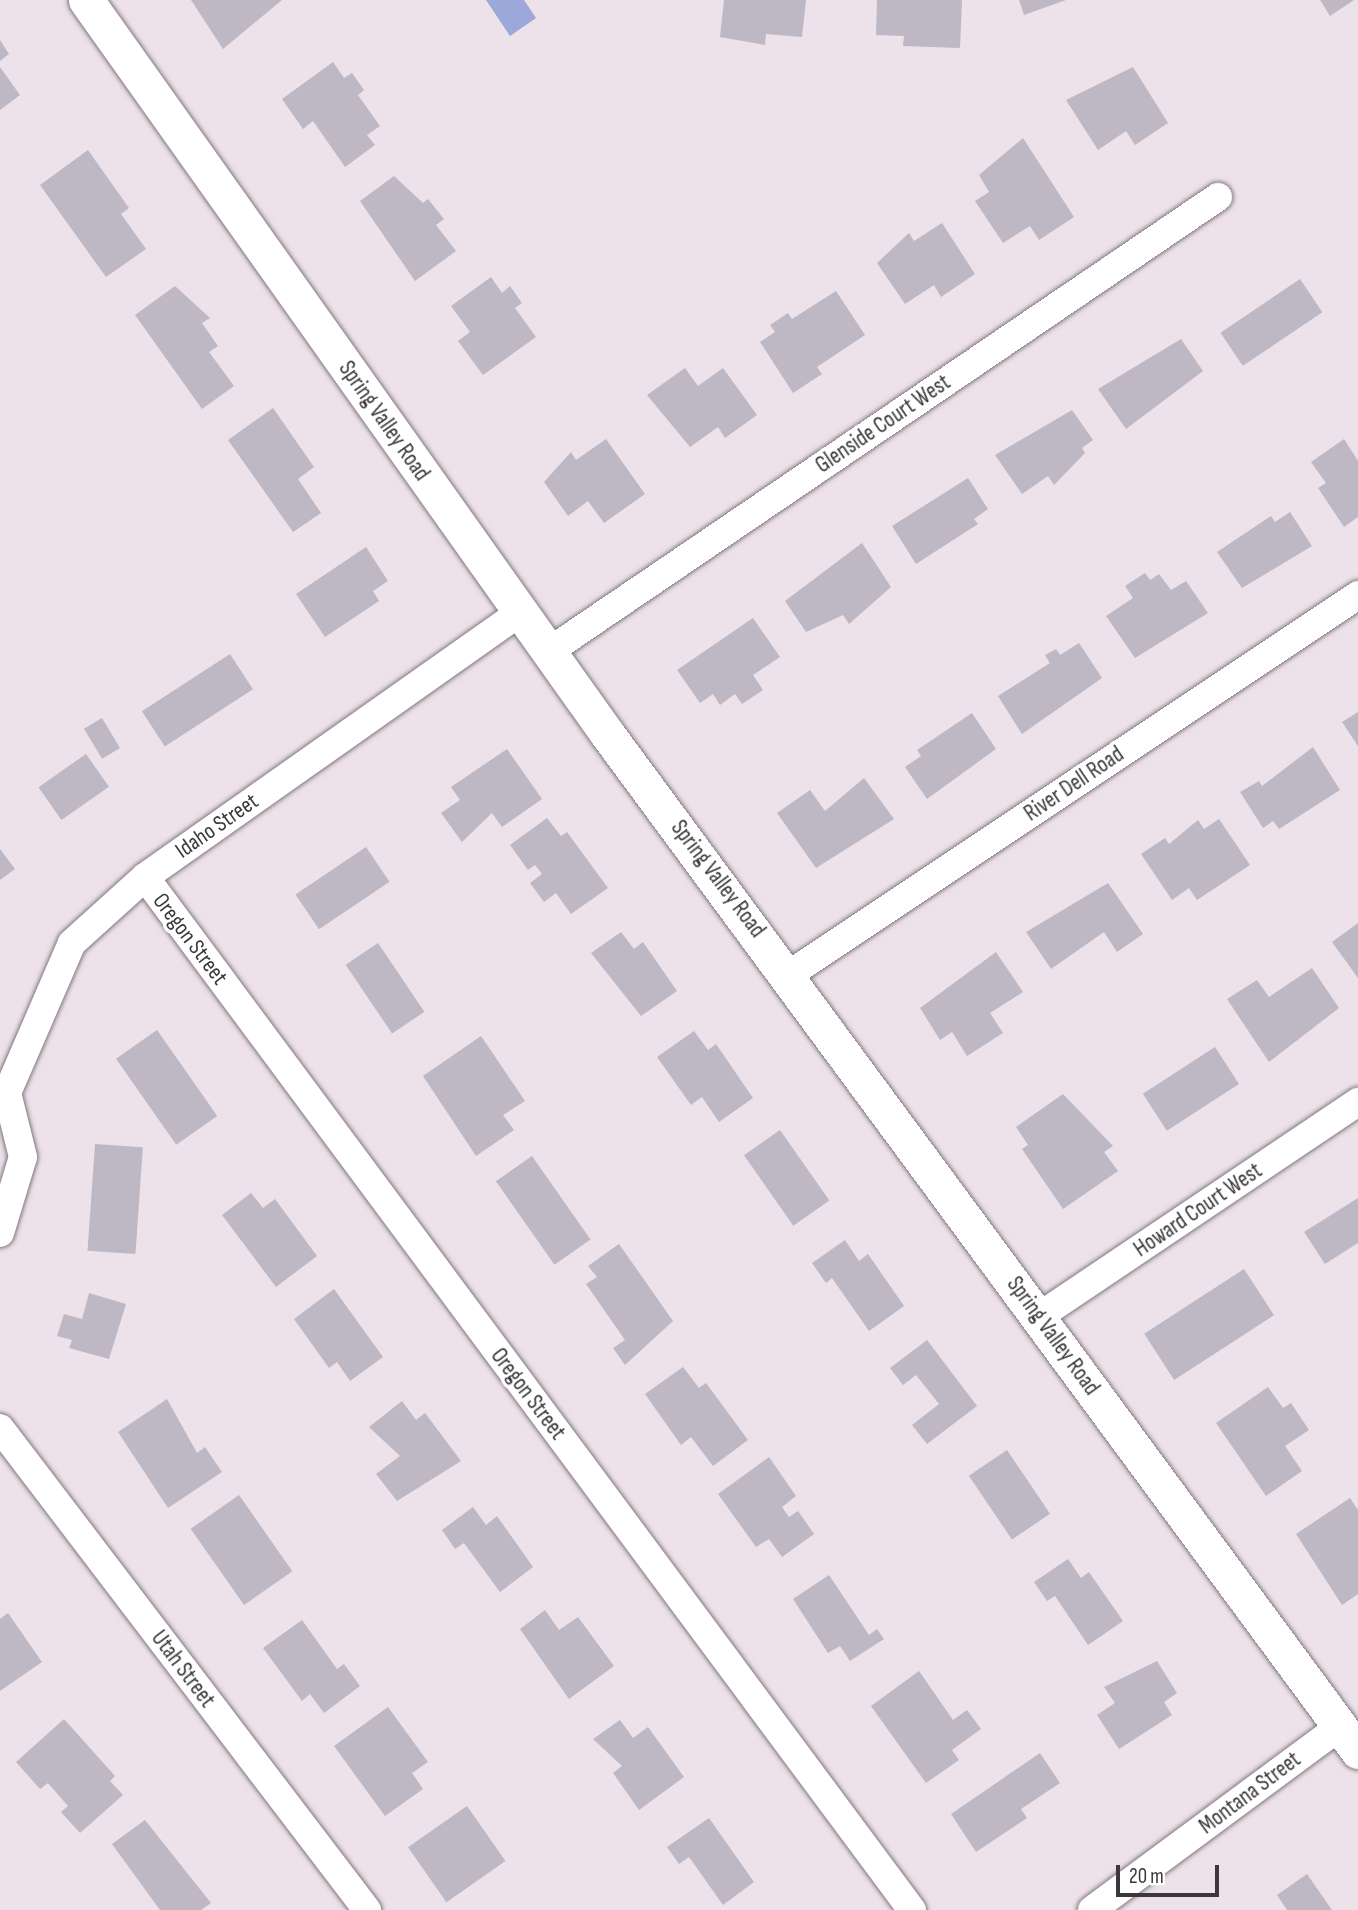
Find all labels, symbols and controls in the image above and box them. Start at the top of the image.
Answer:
street label: Spring Valley Road [333,356,435,486]
street label: Glenside Court West [810,369,956,479]
street label: River Dell Road [1019,741,1129,827]
street label: Idaho Street [170,788,264,864]
street label: Spring Valley Road [665,815,771,943]
street label: Oregon Street [147,888,233,990]
street label: Howard Court West [1129,1157,1267,1263]
street label: Spring Valley Road [1001,1271,1105,1401]
street label: Oregon Street [485,1343,571,1445]
street label: Utah Street [145,1625,221,1713]
street label: Montana Street [1194,1746,1306,1840]
scale bar [1120,1850,1223,1894]
text: 20 m [1129,1864,1164,1889]

